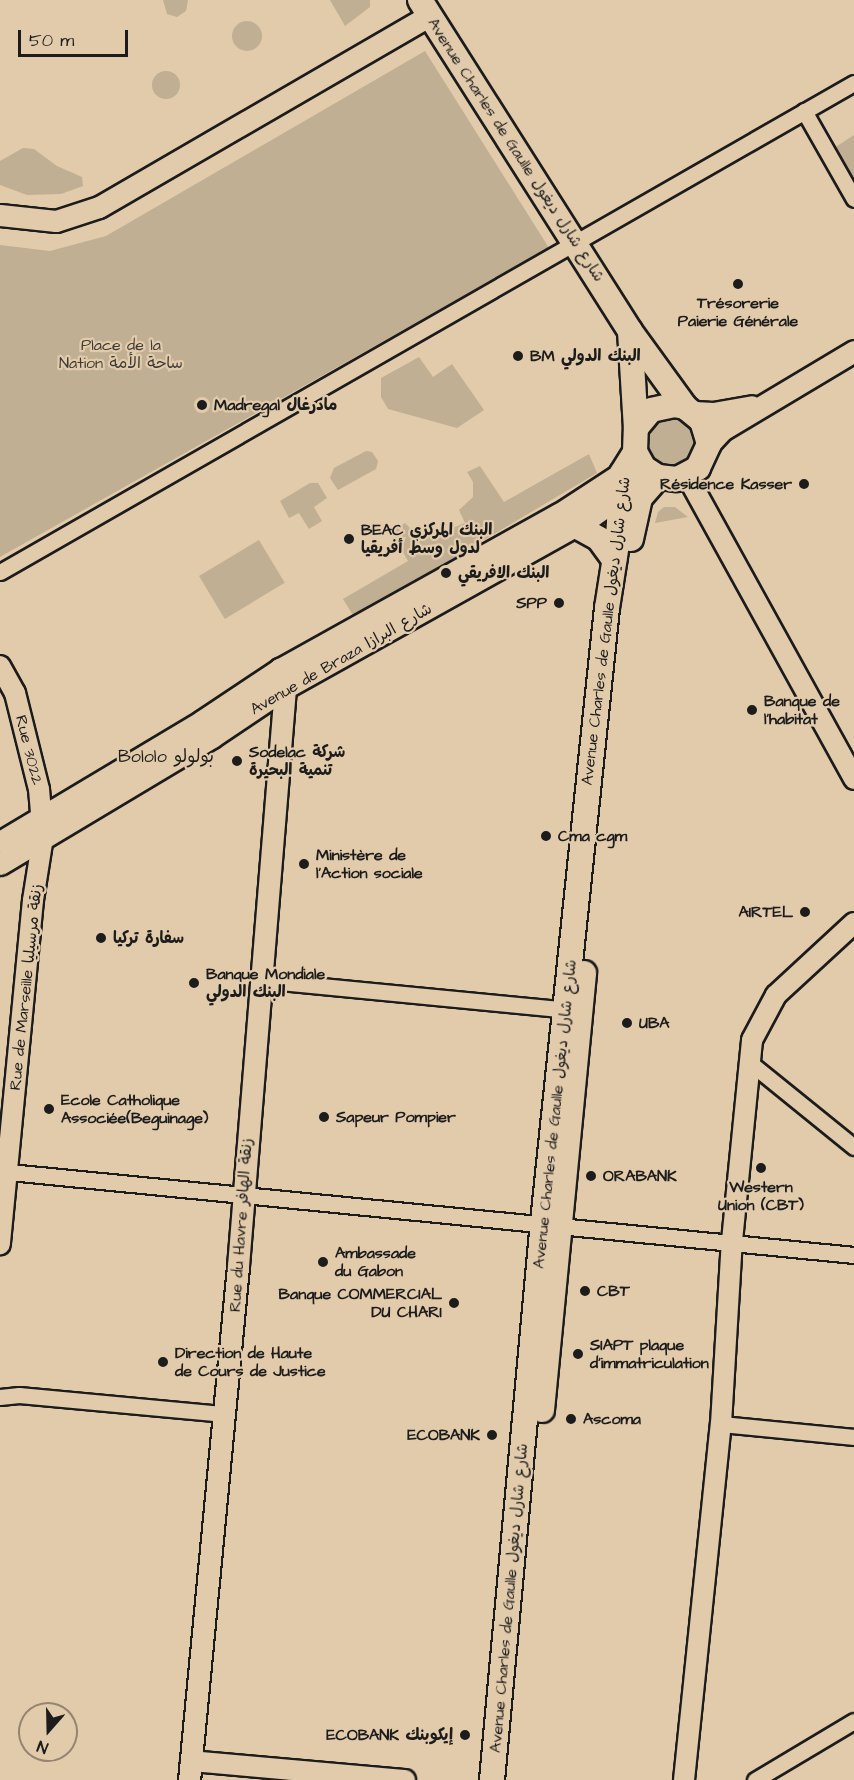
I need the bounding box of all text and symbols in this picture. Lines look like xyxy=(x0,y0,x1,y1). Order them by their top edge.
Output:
street label: Avenue Charles de Gaulle شارع شارل ديغول xyxy=(423,14,609,286)
scale bar xyxy=(21,18,130,56)
text: 50 m xyxy=(29,28,74,53)
marker: Trésorerie Paierie Générale xyxy=(731,277,745,291)
place label: Trésorerie Paierie Générale xyxy=(678,293,798,331)
park label: Place de la Nation ساحة الأمة xyxy=(59,335,183,373)
place label: BM البنك الدولي xyxy=(530,346,641,366)
marker: BM البنك الدولي xyxy=(511,349,525,363)
place label: Madregal مادرغال xyxy=(214,395,337,415)
marker: Madregal مادرغال xyxy=(195,398,209,412)
place label: Résidence Kasser xyxy=(660,474,792,494)
street label: Avenue Charles de Gaulle شارع شارل ديغول xyxy=(578,476,634,786)
marker: Résidence Kasser xyxy=(797,477,811,491)
place label: BEAC البنك المركزي لدول وسط أفريقيا xyxy=(361,520,492,558)
marker: BEAC البنك المركزي لدول وسط أفريقيا xyxy=(342,532,356,546)
place label: البنك الافريقي xyxy=(458,563,549,583)
marker: البنك الافريقي xyxy=(439,566,453,580)
place label: SPP xyxy=(516,593,547,613)
marker: SPP xyxy=(552,596,566,610)
street label: Avenue de Braza شارع البرازا xyxy=(247,599,435,719)
place label: Banque de l'habitat xyxy=(764,691,840,729)
marker: Banque de l'habitat xyxy=(745,703,759,717)
street label: Rue 3022 xyxy=(11,713,47,787)
place label: Sodelac شركة تنمية البحيرة xyxy=(249,742,345,780)
district label: Bololo بولولو xyxy=(118,746,214,768)
marker: Sodelac شركة تنمية البحيرة xyxy=(230,754,244,768)
place label: Cma cgm xyxy=(558,826,627,846)
marker: Cma cgm xyxy=(539,829,553,843)
place label: Ministère de l'Action sociale xyxy=(316,845,423,883)
marker: Ministère de l'Action sociale xyxy=(297,857,311,871)
street label: Rue de Marseille زنقة مرسيليا xyxy=(6,883,46,1091)
place label: AIRTEL xyxy=(738,902,793,922)
marker: AIRTEL xyxy=(798,905,812,919)
place label: سفارة تركيا xyxy=(113,928,184,948)
marker: سفارة تركيا xyxy=(94,931,108,945)
street label: Avenue Charles de Gaulle شارع شارل ديغول xyxy=(529,958,581,1270)
place label: Banque Mondiale البنك الدولي xyxy=(206,964,325,1002)
marker: Banque Mondiale البنك الدولي xyxy=(187,976,201,990)
place label: UBA xyxy=(639,1013,670,1033)
marker: UBA xyxy=(620,1016,634,1030)
place label: Ecole Catholique Associée(Beguinage) xyxy=(61,1090,208,1128)
marker: Ecole Catholique Associée(Beguinage) xyxy=(42,1102,56,1116)
place label: Sapeur Pompier xyxy=(336,1107,456,1127)
marker: Sapeur Pompier xyxy=(317,1110,331,1124)
street label: Rue du Havre زنقة الهافر xyxy=(225,1137,257,1313)
marker: Western Union (CBT) xyxy=(754,1161,768,1175)
place label: ORABANK xyxy=(603,1166,677,1186)
marker: ORABANK xyxy=(584,1169,598,1183)
place label: Western Union (CBT) xyxy=(718,1177,804,1215)
place label: Ambassade du Gabon xyxy=(335,1243,416,1281)
marker: Ambassade du Gabon xyxy=(316,1255,330,1269)
place label: CBT xyxy=(597,1281,630,1301)
place label: Banque COMMERCIAL DU CHARI xyxy=(279,1284,442,1322)
marker: CBT xyxy=(578,1284,592,1298)
marker: Banque COMMERCIAL DU CHARI xyxy=(447,1296,461,1310)
place label: SIAPT plaque d'immatriculation xyxy=(590,1335,709,1373)
place label: Direction de Haute de Cours de Justice xyxy=(175,1343,326,1381)
marker: SIAPT plaque d'immatriculation xyxy=(571,1347,585,1361)
marker: Direction de Haute de Cours de Justice xyxy=(156,1355,170,1369)
place label: Ascoma xyxy=(583,1409,641,1429)
marker: Ascoma xyxy=(564,1412,578,1426)
place label: ECOBANK xyxy=(407,1425,480,1445)
marker: ECOBANK xyxy=(485,1428,499,1442)
street label: Avenue Charles de Gaulle شارع شارل ديغول xyxy=(486,1442,532,1754)
north arrow xyxy=(18,1702,78,1762)
place label: ECOBANK إيكوبنك xyxy=(326,1725,453,1745)
marker: ECOBANK إيكوبنك xyxy=(458,1728,472,1742)
text: N xyxy=(34,1735,51,1759)

